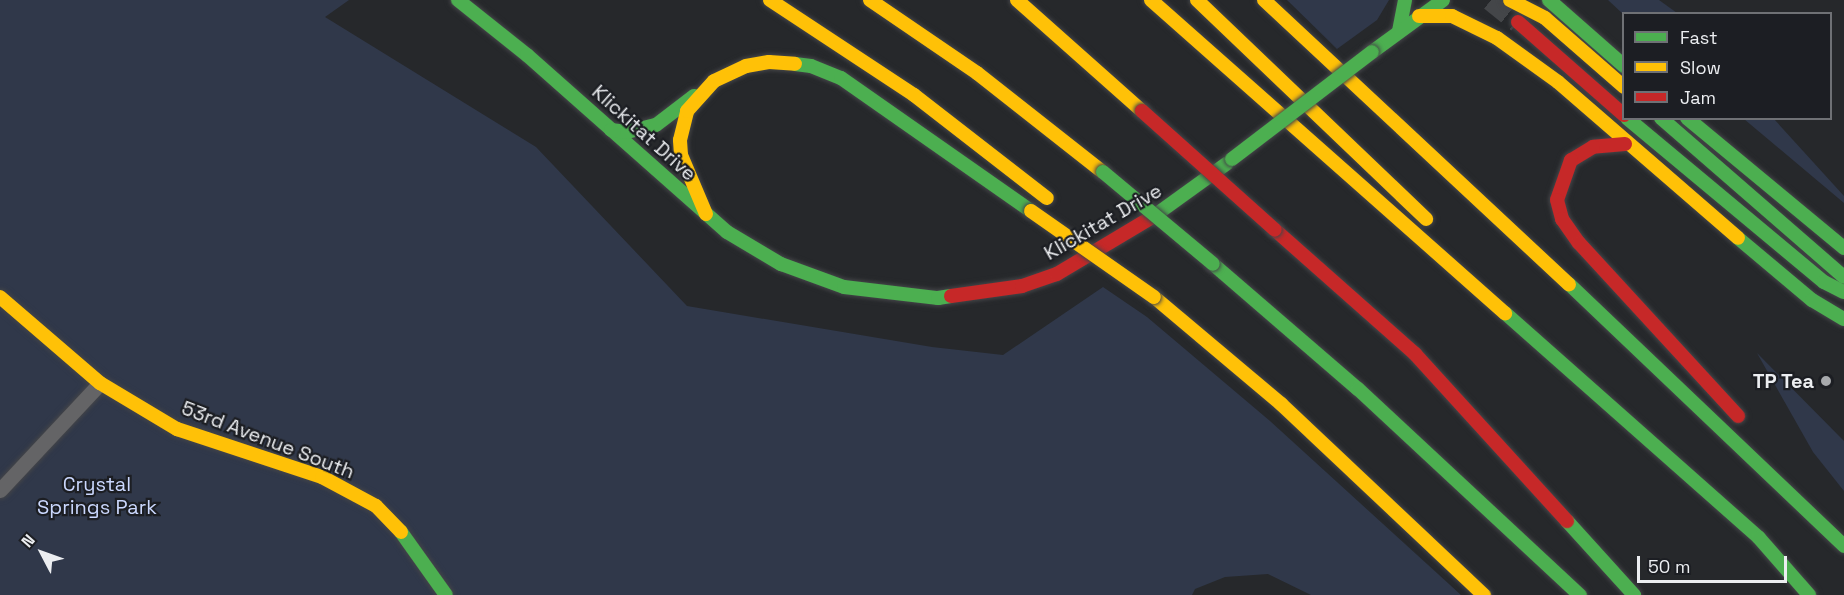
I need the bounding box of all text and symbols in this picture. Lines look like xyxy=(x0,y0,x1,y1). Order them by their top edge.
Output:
legend xyxy=(1622,12,1832,120)
text: Fast xyxy=(1680,26,1717,49)
text: Slow xyxy=(1680,56,1721,79)
street label: Klickitat Drive xyxy=(587,80,701,186)
text: Jam xyxy=(1680,86,1716,109)
street label: Klickitat Drive xyxy=(1040,179,1166,265)
place label: TP Tea xyxy=(1752,369,1814,393)
marker: TP Tea xyxy=(1819,374,1833,388)
street label: 53rd Avenue South xyxy=(178,396,358,484)
park label: Crystal Springs Park xyxy=(37,473,157,520)
north arrow xyxy=(12,523,72,583)
text: N xyxy=(17,530,39,552)
scale bar xyxy=(1640,544,1790,582)
text: 50 m xyxy=(1648,555,1690,578)

